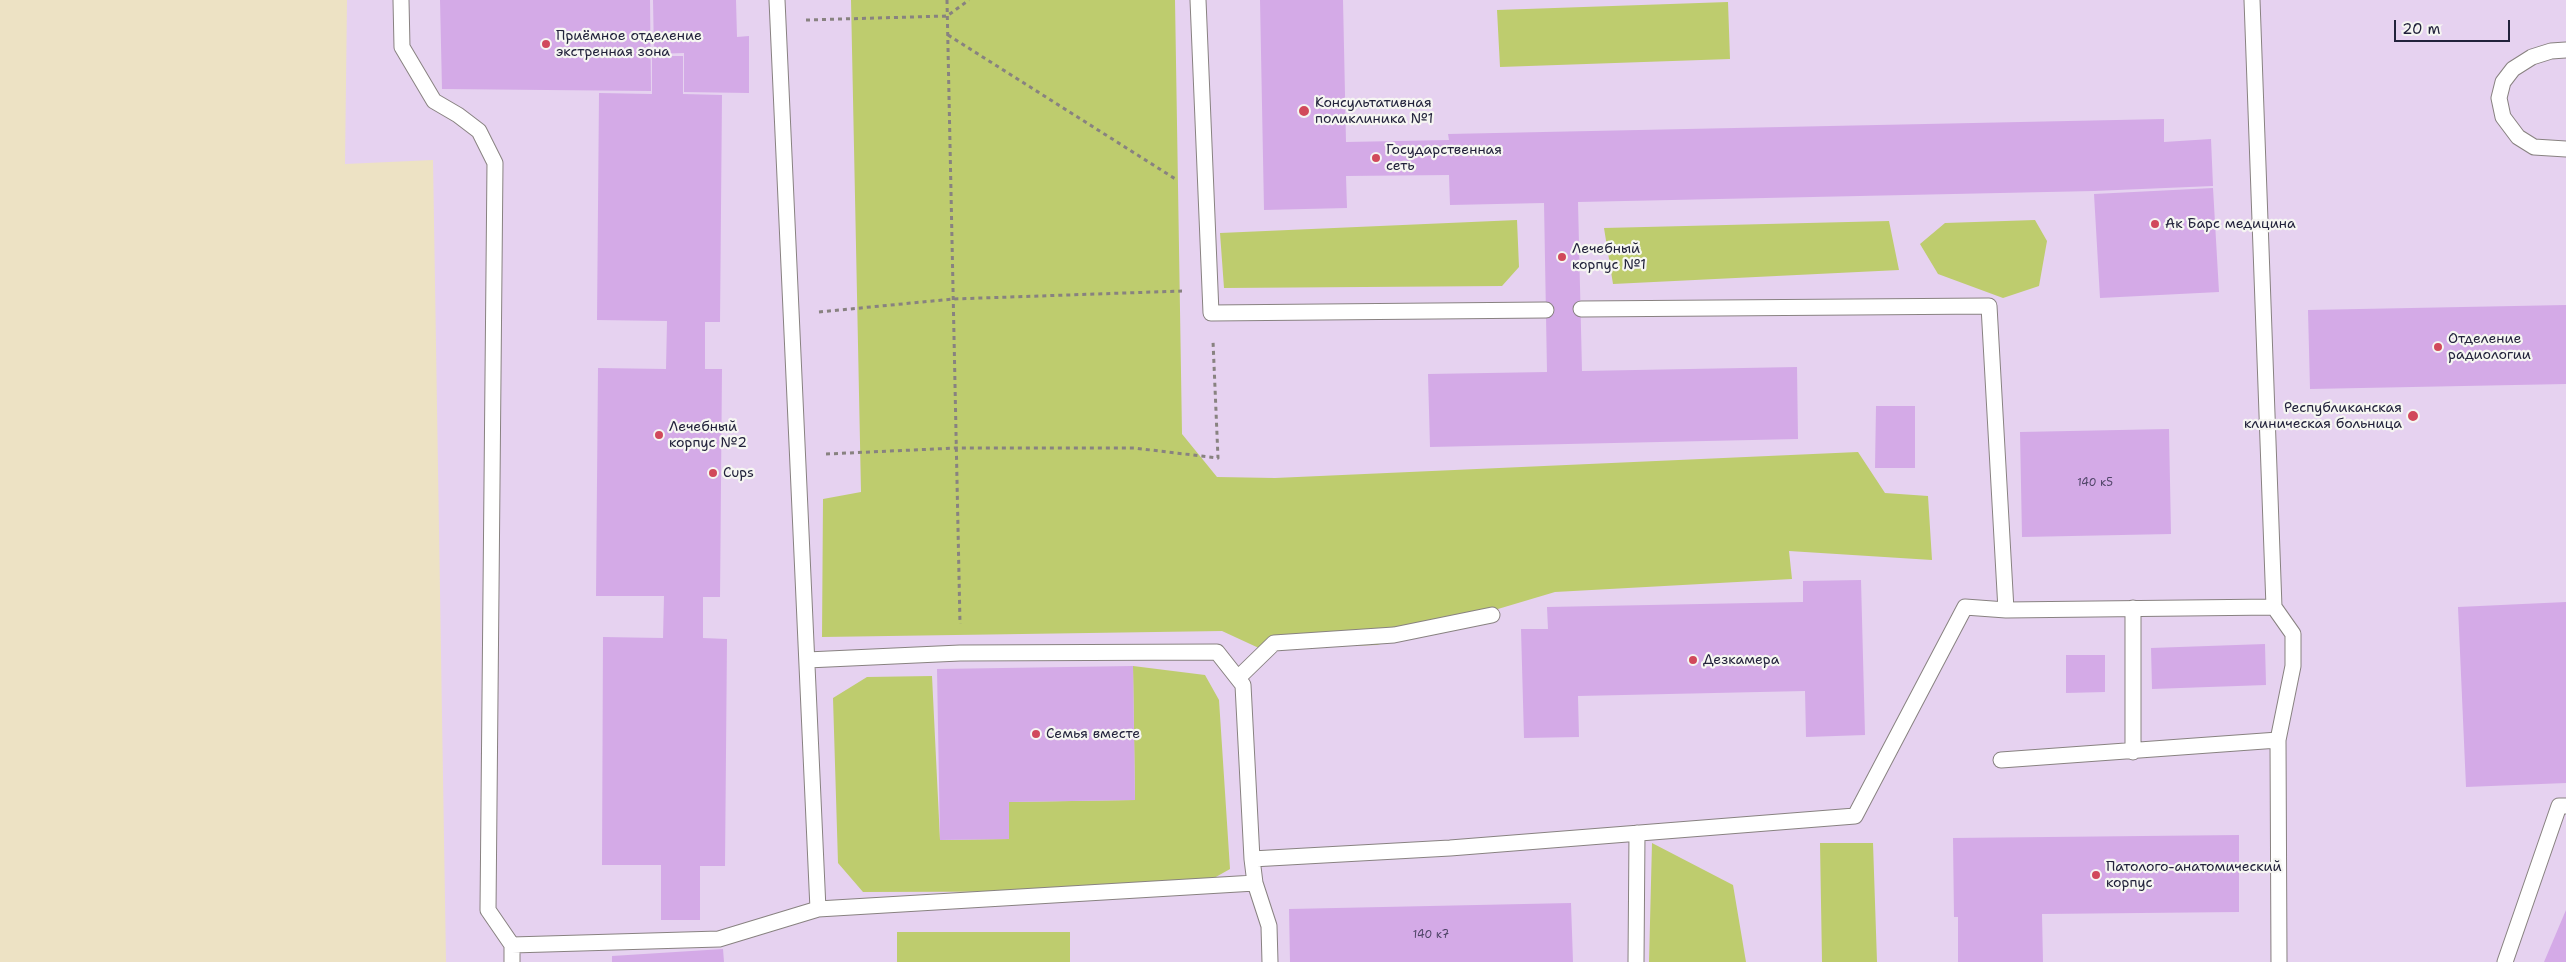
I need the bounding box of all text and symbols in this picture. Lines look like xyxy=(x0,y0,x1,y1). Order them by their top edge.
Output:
scale bar xyxy=(2396,10,2512,42)
text: 20 m xyxy=(2402,19,2441,39)
place label: Приёмное отделение экстренная зона xyxy=(556,28,702,60)
marker: Приёмное отделение экстренная зона xyxy=(540,38,552,50)
place label: Консультативная поликлиника №1 xyxy=(1315,95,1433,128)
marker: Консультативная поликлиника №1 xyxy=(1297,104,1311,118)
place label: Государственная сеть xyxy=(1386,142,1502,174)
marker: Государственная сеть xyxy=(1370,152,1382,164)
place label: Ак Барс медицина xyxy=(2165,216,2296,232)
marker: Ак Барс медицина xyxy=(2149,218,2161,230)
place label: Лечебный корпус №1 xyxy=(1572,241,1646,274)
marker: Лечебный корпус №1 xyxy=(1556,251,1568,263)
place label: Отделение радиологии xyxy=(2448,331,2531,364)
marker: Отделение радиологии xyxy=(2432,341,2444,353)
place label: Республиканская клиническая больница xyxy=(2244,400,2402,432)
marker: Республиканская клиническая больница xyxy=(2406,409,2420,423)
place label: Лечебный корпус №2 xyxy=(669,419,747,452)
marker: Лечебный корпус №2 xyxy=(653,429,665,441)
place label: Cups xyxy=(723,465,754,481)
marker: Cups xyxy=(707,467,719,479)
house number: 140 к5 xyxy=(2077,476,2113,490)
place label: Дезкамера xyxy=(1703,652,1779,668)
marker: Дезкамера xyxy=(1687,654,1699,666)
place label: Семья вместе xyxy=(1046,726,1140,742)
marker: Семья вместе xyxy=(1030,728,1042,740)
place label: Патолого-анатомический корпус xyxy=(2106,859,2282,892)
marker: Патолого-анатомический корпус xyxy=(2090,869,2102,881)
house number: 140 к7 xyxy=(1413,928,1449,942)

